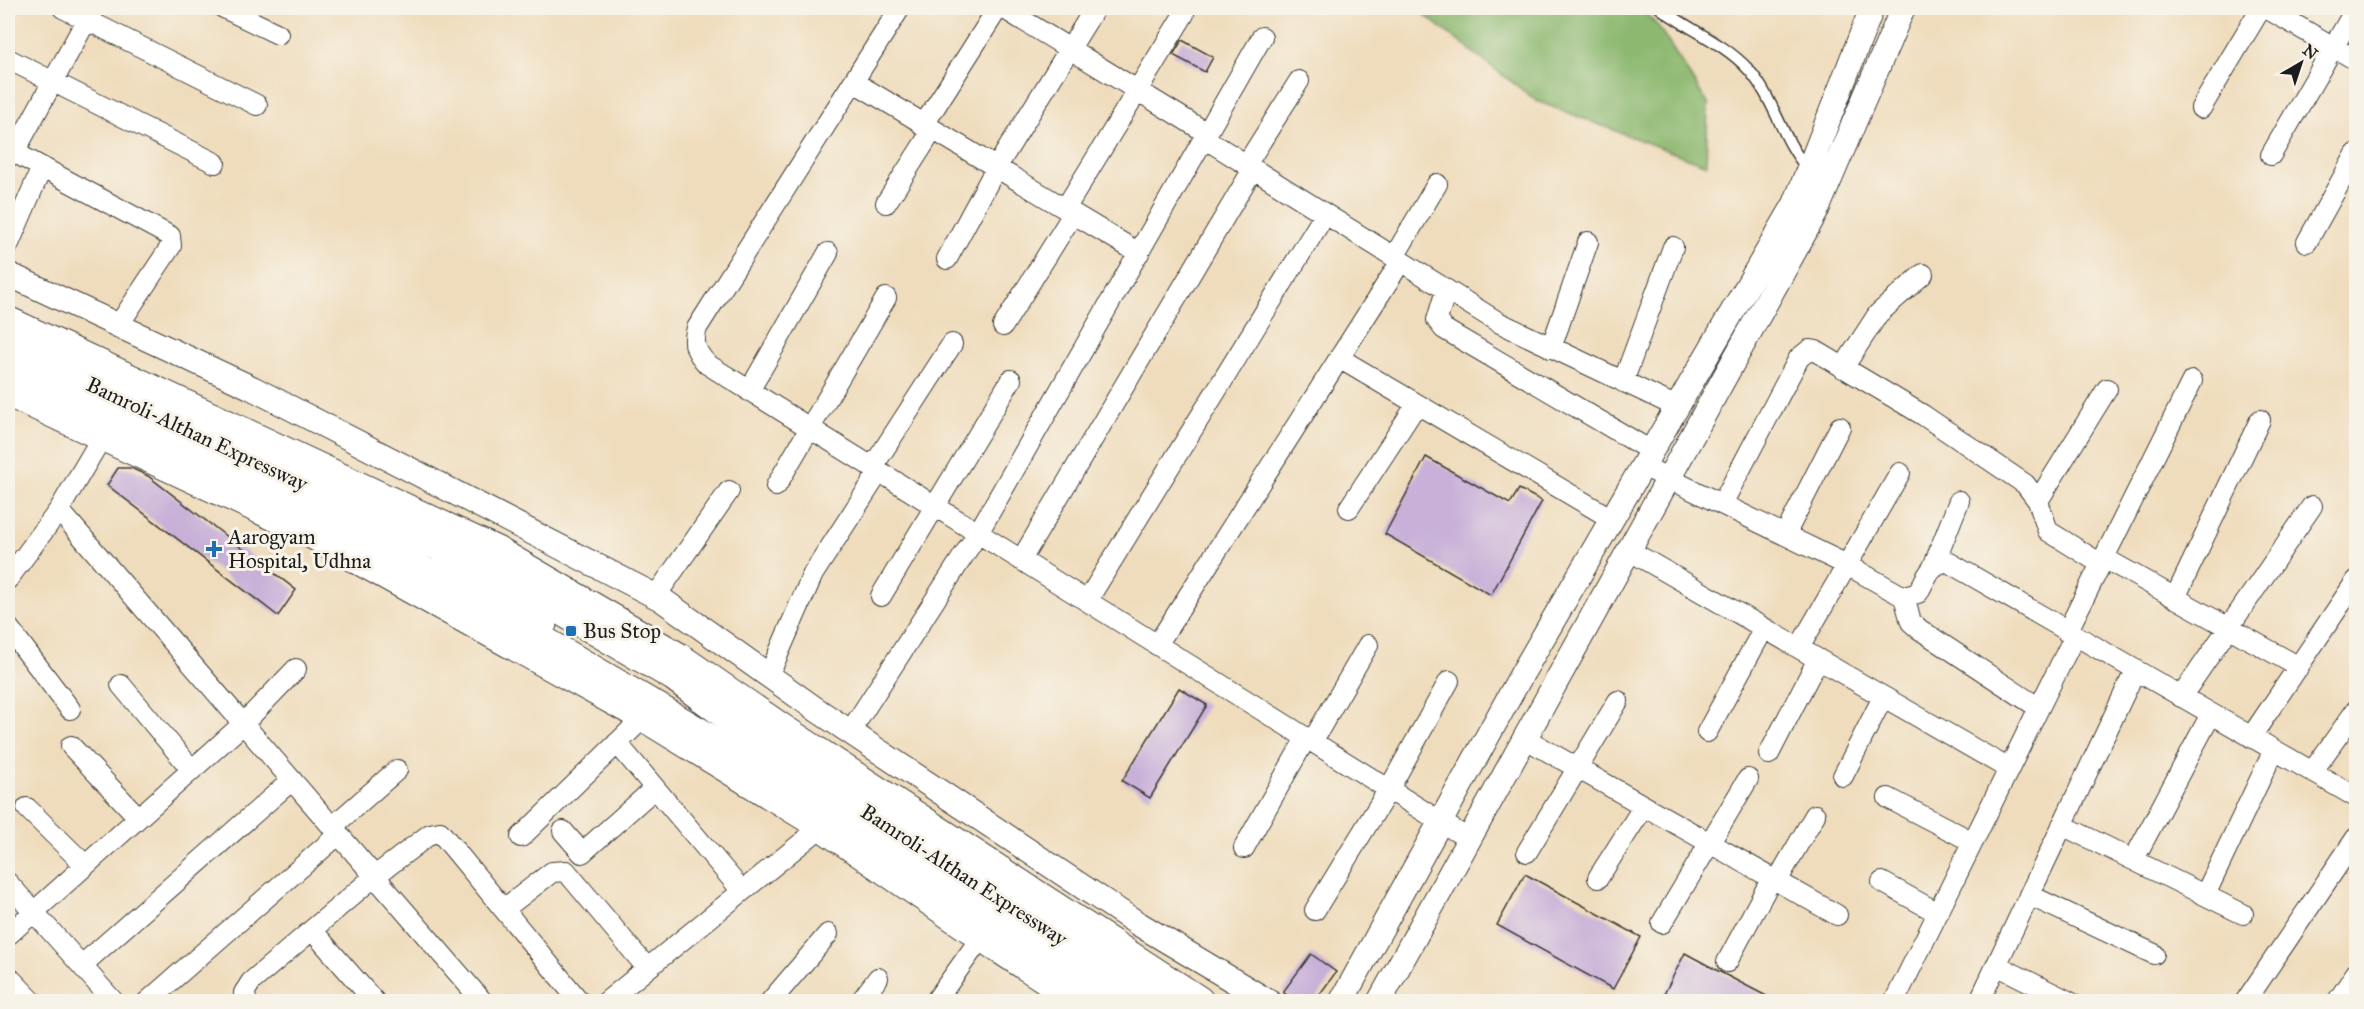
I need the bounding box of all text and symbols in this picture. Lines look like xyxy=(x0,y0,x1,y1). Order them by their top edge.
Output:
north arrow xyxy=(2271,33,2331,93)
text: N xyxy=(2299,40,2322,64)
street label: Bamroli-Althan Expressway xyxy=(82,371,313,497)
place label: Aarogyam Hospital, Udhna xyxy=(227,524,371,574)
marker: Aarogyam Hospital, Udhna xyxy=(205,540,223,558)
place label: Bus Stop xyxy=(583,618,661,644)
marker: Bus Stop xyxy=(564,624,578,638)
street label: Bamroli-Althan Expressway xyxy=(856,798,1073,952)

